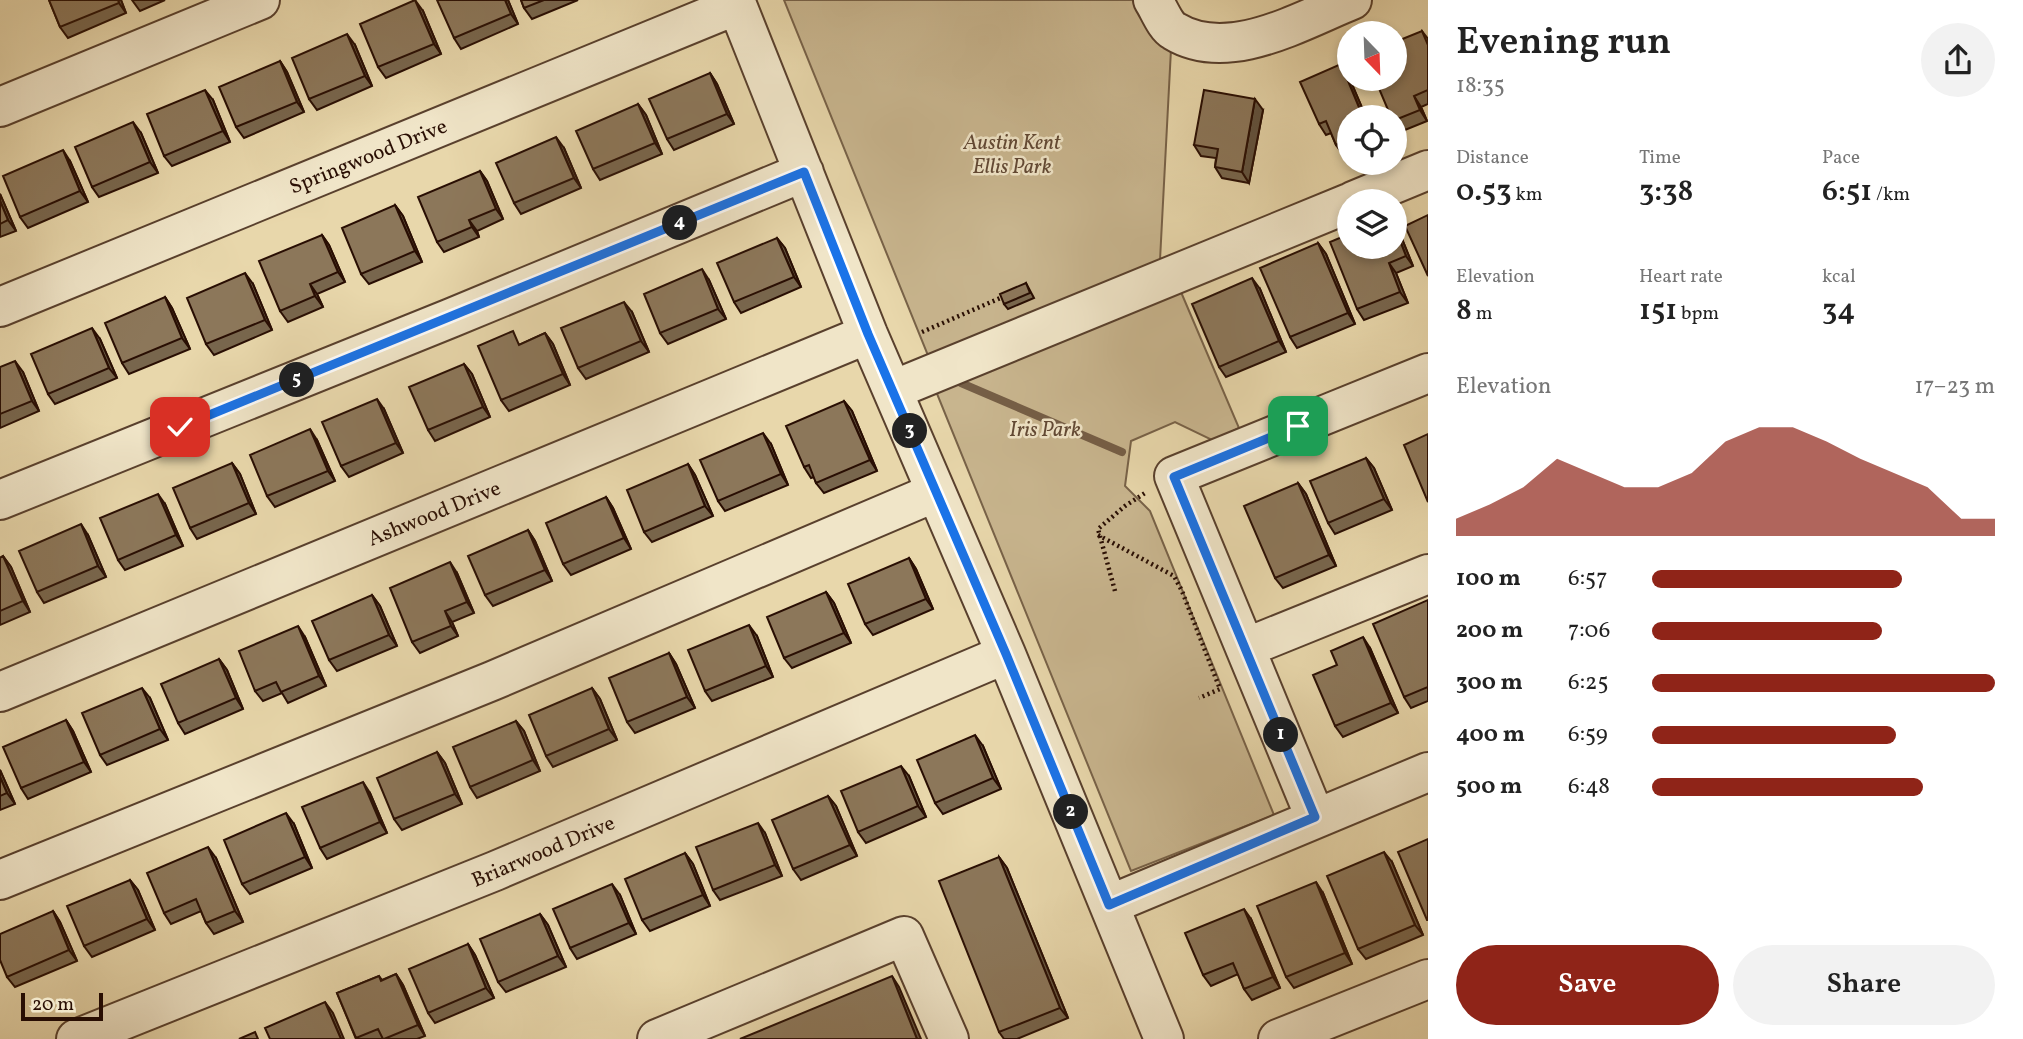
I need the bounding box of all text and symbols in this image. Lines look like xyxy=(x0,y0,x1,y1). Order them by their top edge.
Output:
text: Evening run xyxy=(1456,17,1671,70)
north arrow xyxy=(1337,21,1407,91)
map controls xyxy=(1337,21,1407,259)
button: share xyxy=(1921,23,1995,97)
text: 18:35 xyxy=(1456,70,1505,102)
button: locate xyxy=(1337,105,1407,175)
street label: Springwood Drive xyxy=(285,113,452,202)
park label: Austin Kent Ellis Park xyxy=(962,129,1062,182)
text: Distance xyxy=(1456,145,1529,171)
text: Time xyxy=(1639,145,1681,171)
text: Pace xyxy=(1822,145,1860,171)
text: 0.53 xyxy=(1456,171,1512,213)
text: 3:38 xyxy=(1639,171,1694,213)
text: 6:51 xyxy=(1822,171,1872,213)
text: km xyxy=(1512,182,1543,208)
text: /km xyxy=(1872,182,1910,208)
button: layers xyxy=(1337,189,1407,259)
pin: 4 xyxy=(662,206,698,241)
text: 4 xyxy=(674,209,685,235)
text: Elevation xyxy=(1456,264,1535,290)
text: Heart rate xyxy=(1639,264,1723,290)
text: kcal xyxy=(1822,264,1856,290)
text: 8 xyxy=(1456,290,1472,332)
text: 151 xyxy=(1639,290,1677,332)
text: 34 xyxy=(1822,290,1855,332)
text: m xyxy=(1472,301,1493,327)
text: bpm xyxy=(1677,301,1719,327)
pin: 5 xyxy=(280,362,314,398)
text: 5 xyxy=(292,366,301,392)
text: Elevation xyxy=(1456,371,1552,403)
text: 17–23 m xyxy=(1914,371,1995,403)
pin xyxy=(1268,396,1328,456)
pin xyxy=(150,397,210,457)
icon: arrive xyxy=(1279,407,1317,445)
icon: check xyxy=(161,408,199,446)
pin: 3 xyxy=(892,414,928,448)
park label: Iris Park xyxy=(1009,416,1081,445)
text: 3 xyxy=(905,417,914,443)
street label: Ashwood Drive xyxy=(364,474,505,554)
text: 100 m xyxy=(1456,563,1521,595)
text: 6:57 xyxy=(1568,563,1607,595)
text: 200 m xyxy=(1456,615,1523,647)
text: 7:06 xyxy=(1568,615,1610,647)
text: 300 m xyxy=(1456,667,1523,699)
text: 6:25 xyxy=(1568,667,1608,699)
pin: 1 xyxy=(1264,718,1298,752)
text: 400 m xyxy=(1456,719,1525,751)
text: 6:59 xyxy=(1568,719,1608,751)
text: 1 xyxy=(1277,721,1284,747)
text: 500 m xyxy=(1456,771,1522,803)
text: 6:48 xyxy=(1568,771,1610,803)
pin: 2 xyxy=(1054,794,1088,830)
text: 2 xyxy=(1066,798,1075,824)
street label: Briarwood Drive xyxy=(467,809,620,896)
button: Save xyxy=(1456,945,1719,1025)
button: Share xyxy=(1733,945,1995,1025)
scale bar xyxy=(21,990,103,1022)
text: 20 m xyxy=(32,992,74,1018)

